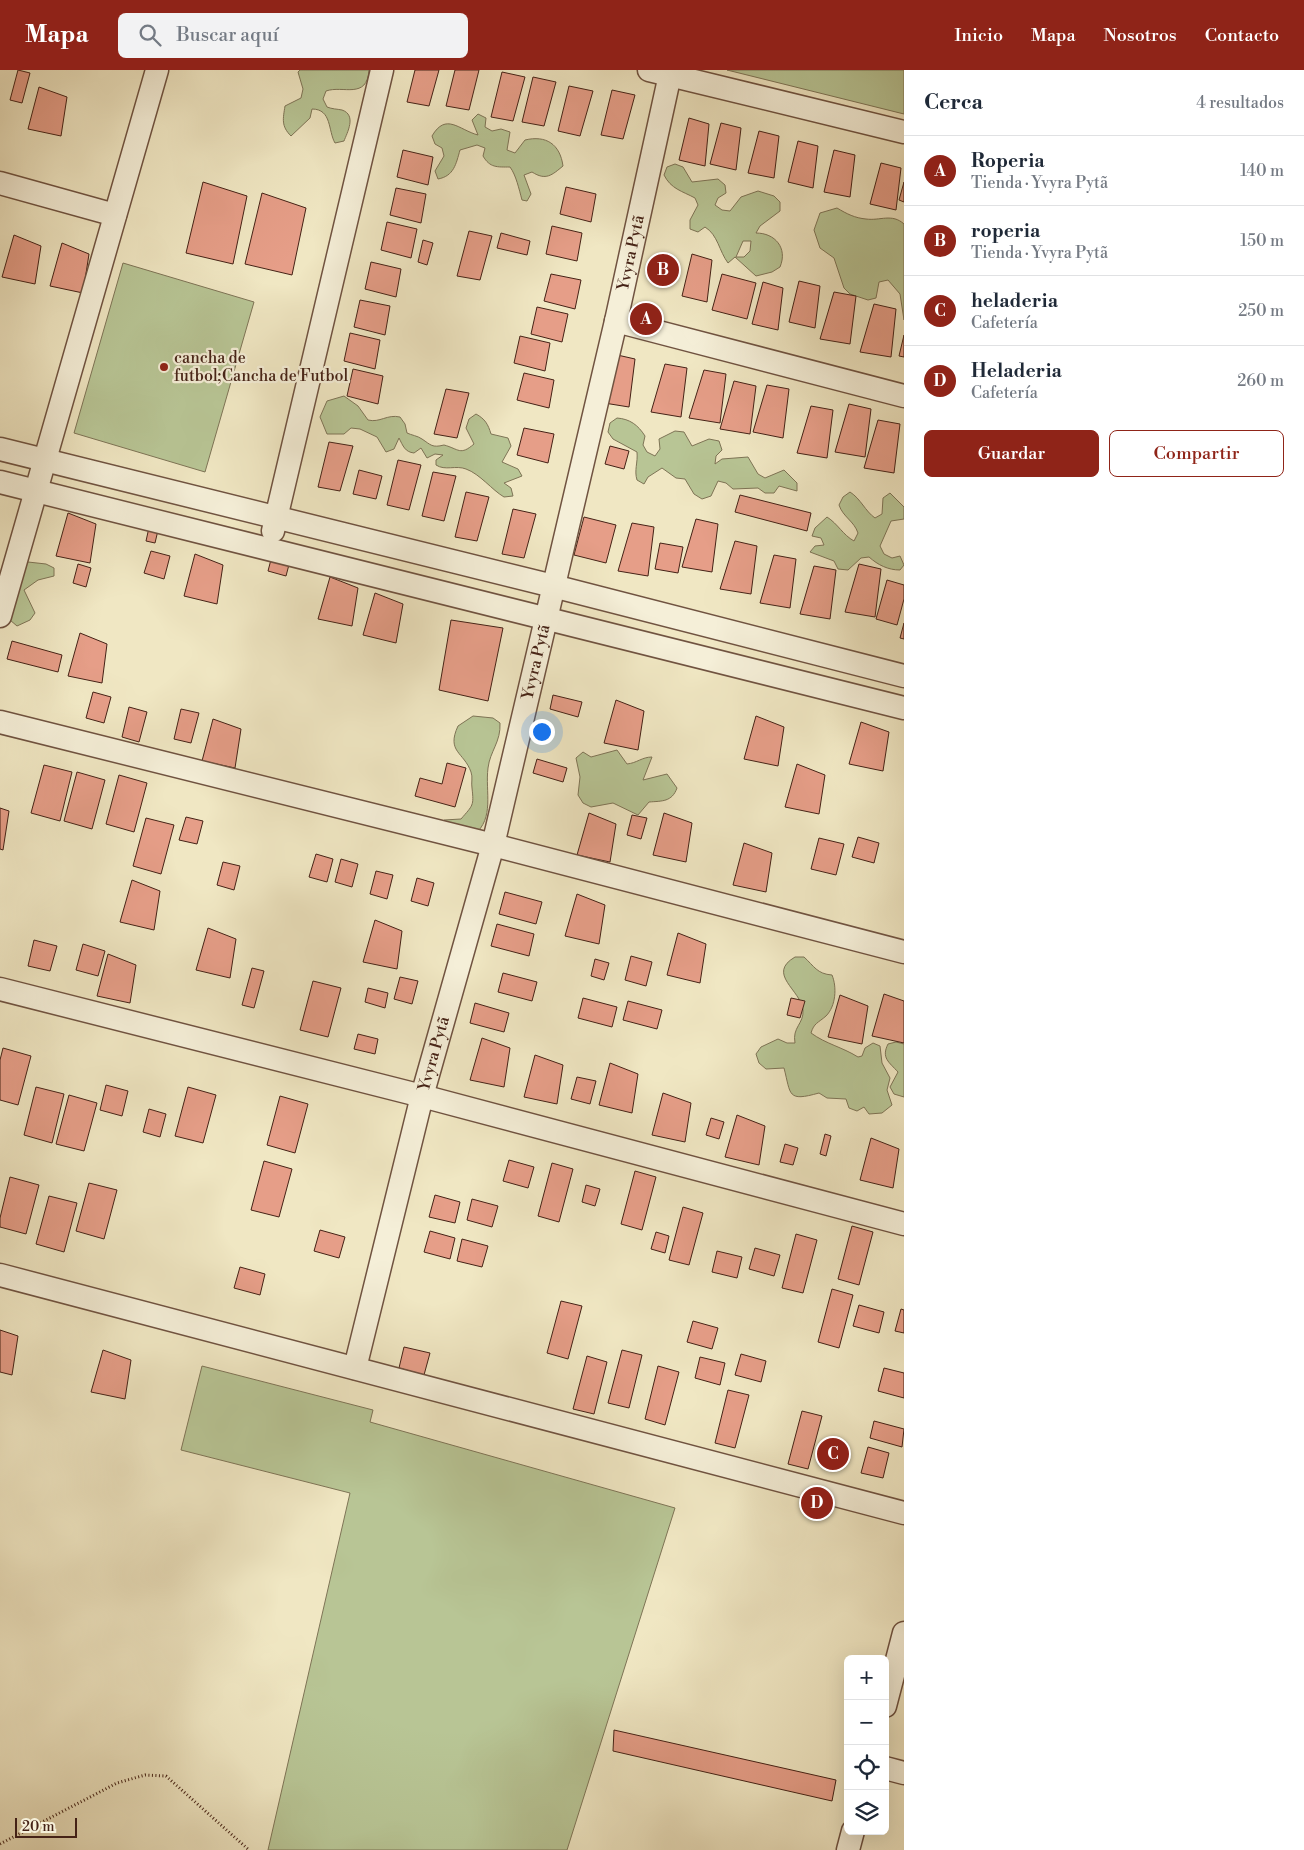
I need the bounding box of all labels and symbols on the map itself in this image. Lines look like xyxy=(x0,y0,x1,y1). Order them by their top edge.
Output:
street label: Yvyra Pytã xyxy=(613,212,649,293)
pin: B xyxy=(647,251,679,289)
pin: A xyxy=(630,300,662,338)
place label: cancha de futbol;Cancha de Futbol xyxy=(174,348,349,386)
marker: cancha de futbol;Cancha de Futbol xyxy=(158,361,170,373)
street label: Yvyra Pytã xyxy=(517,621,555,703)
your location xyxy=(529,719,555,745)
street label: Yvyra Pytã xyxy=(414,1013,454,1094)
pin: C xyxy=(817,1435,849,1473)
pin: D xyxy=(801,1484,833,1522)
scale bar xyxy=(15,1815,78,1838)

